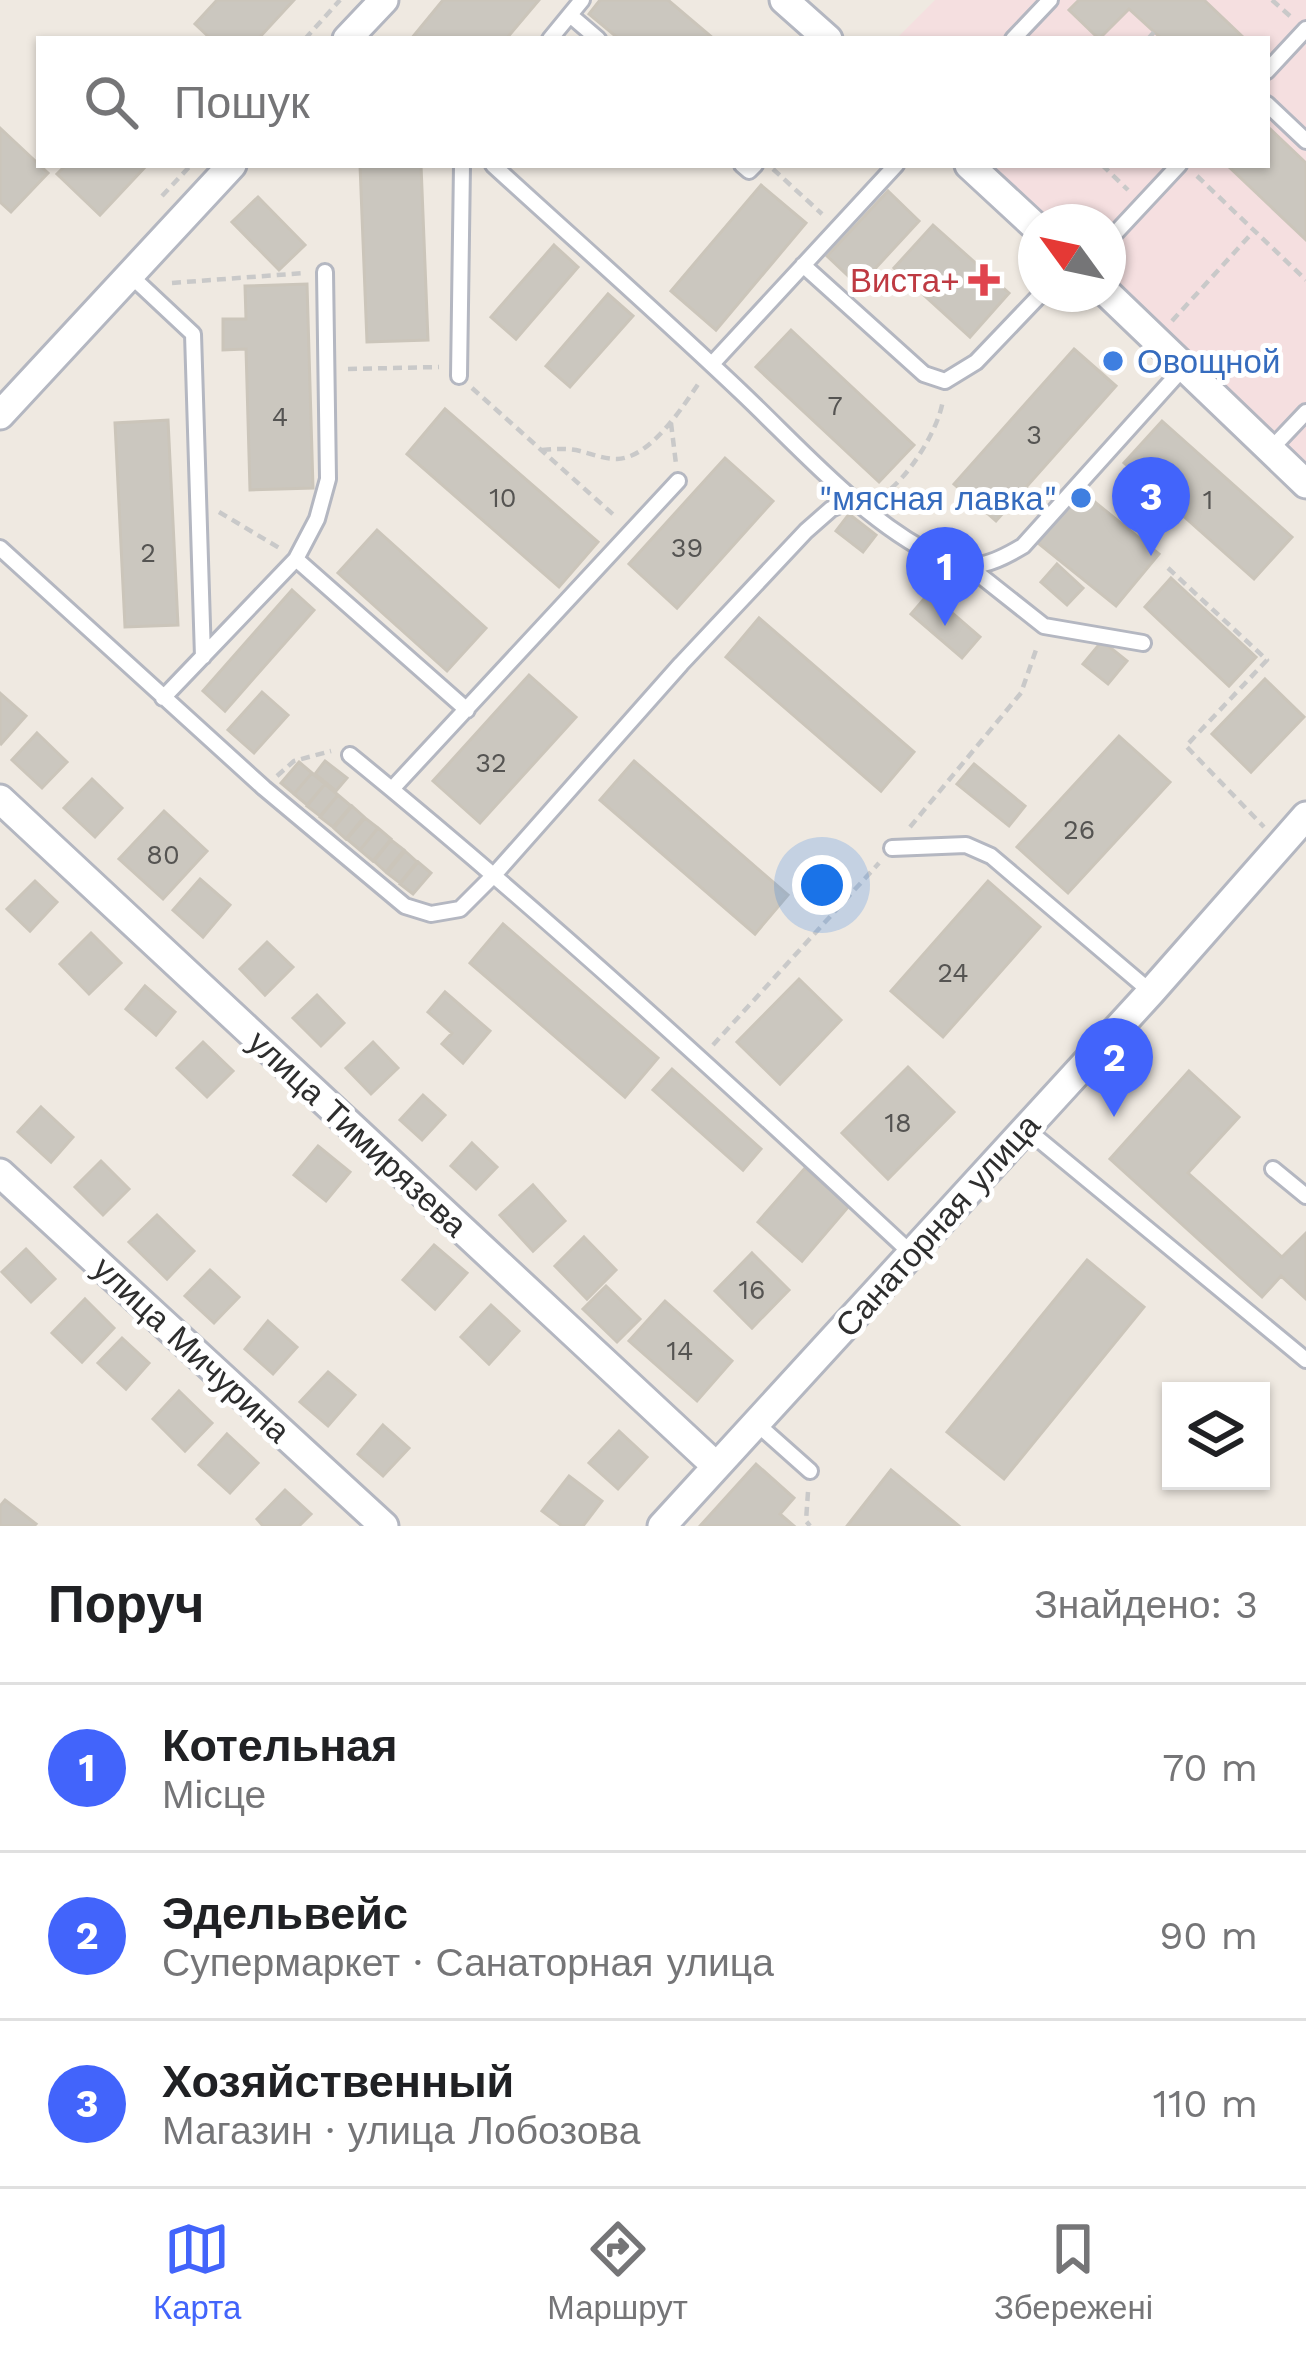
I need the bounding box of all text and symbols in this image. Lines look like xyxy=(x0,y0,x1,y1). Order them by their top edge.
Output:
search box xyxy=(36,36,1270,168)
icon: search xyxy=(78,69,144,135)
text: Пошук xyxy=(174,76,310,129)
north arrow xyxy=(1018,204,1126,312)
place label: Виста+ xyxy=(850,261,960,300)
marker: Виста+ xyxy=(971,267,997,293)
place label: Овощной xyxy=(1137,342,1280,381)
marker: Овощной xyxy=(1100,348,1126,374)
house number: 7 xyxy=(827,390,843,422)
house number: 4 xyxy=(272,401,288,433)
house number: 3 xyxy=(1026,419,1042,451)
pin: 3 xyxy=(1112,457,1190,556)
place label: "мясная лавка" xyxy=(819,479,1057,518)
house number: 10 xyxy=(489,482,517,514)
house number: 1 xyxy=(1203,484,1213,516)
marker: "мясная лавка" xyxy=(1068,485,1094,511)
pin: 1 xyxy=(906,527,984,626)
house number: 39 xyxy=(671,532,703,564)
house number: 2 xyxy=(140,537,156,569)
house number: 32 xyxy=(475,747,507,779)
house number: 26 xyxy=(1063,814,1095,846)
house number: 80 xyxy=(146,839,180,871)
your location xyxy=(792,855,852,915)
house number: 24 xyxy=(937,957,969,989)
pin: 2 xyxy=(1075,1018,1153,1117)
street label: улица Тимирязева xyxy=(240,1022,476,1245)
street label: Санаторная улица xyxy=(827,1105,1048,1345)
house number: 18 xyxy=(884,1107,912,1139)
street label: улица Мичурина xyxy=(85,1248,299,1451)
house number: 16 xyxy=(739,1274,765,1306)
house number: 14 xyxy=(666,1335,694,1367)
map controls xyxy=(1162,1382,1270,1490)
button: layers xyxy=(1162,1382,1270,1490)
text: Поруч xyxy=(48,1575,204,1634)
text: Знайдено: 3 xyxy=(1034,1582,1258,1627)
text: Котельная xyxy=(162,1719,398,1772)
text: 1 xyxy=(79,1745,95,1790)
text: 70 m xyxy=(1162,1745,1258,1790)
text: Місце xyxy=(162,1772,266,1817)
text: Эдельвейс xyxy=(162,1887,408,1940)
text: 2 xyxy=(75,1913,99,1958)
text: 90 m xyxy=(1159,1913,1258,1958)
text: Супермаркет · Санаторная улица xyxy=(162,1940,774,1985)
text: Хозяйственный xyxy=(162,2055,514,2108)
text: 3 xyxy=(75,2081,99,2126)
text: 110 m xyxy=(1153,2081,1258,2126)
text: Магазин · улица Лобозова xyxy=(162,2108,640,2153)
tab: Карта xyxy=(153,2216,241,2327)
tab: Маршрут xyxy=(547,2216,688,2327)
tab: Збережені xyxy=(994,2216,1153,2327)

